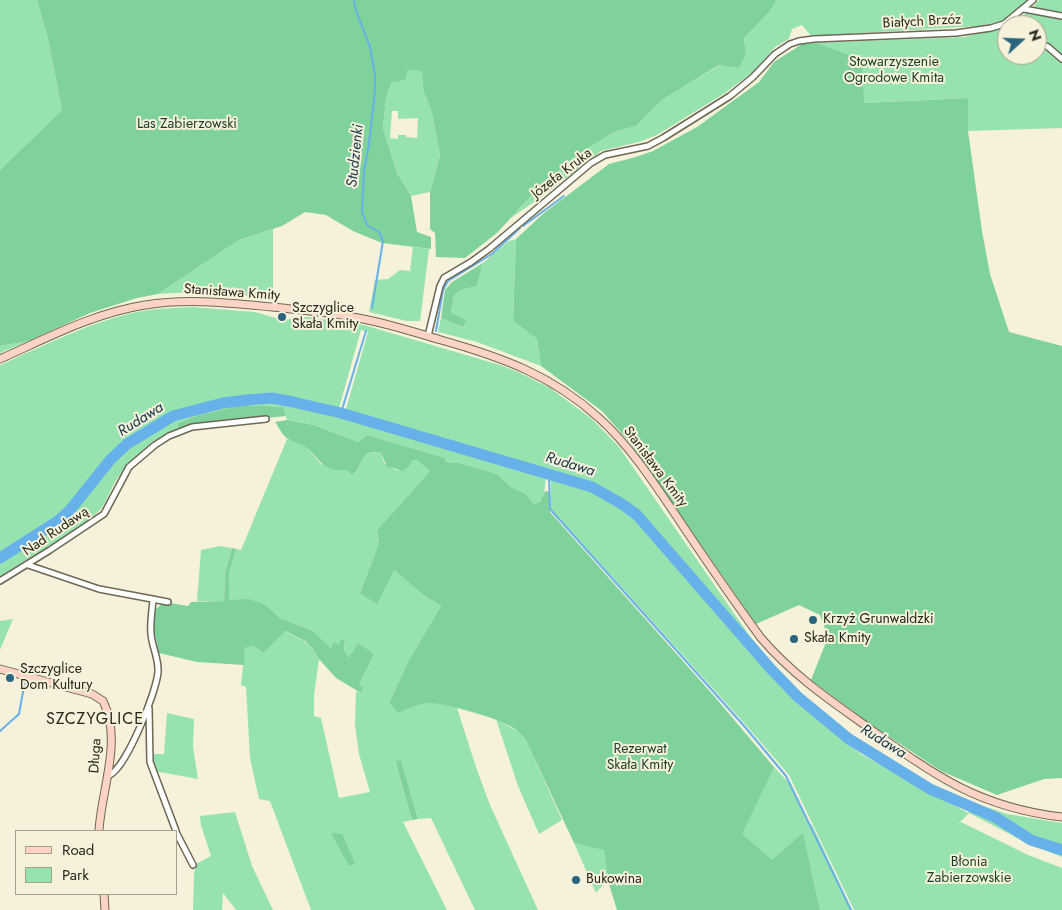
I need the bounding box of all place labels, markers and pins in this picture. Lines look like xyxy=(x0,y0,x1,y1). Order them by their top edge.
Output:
place label: Szczyglice Skała Kmity xyxy=(292,301,359,334)
marker: Szczyglice Skała Kmity xyxy=(276,311,288,323)
place label: Krzyż Grunwaldzki xyxy=(823,612,934,628)
marker: Krzyż Grunwaldzki xyxy=(807,614,819,626)
place label: Skała Kmity xyxy=(804,631,871,647)
marker: Skała Kmity xyxy=(788,633,800,645)
place label: Szczyglice Dom Kultury xyxy=(20,662,92,694)
marker: Szczyglice Dom Kultury xyxy=(4,672,16,684)
place label: Bukowina xyxy=(586,872,642,888)
marker: Bukowina xyxy=(570,874,582,886)

